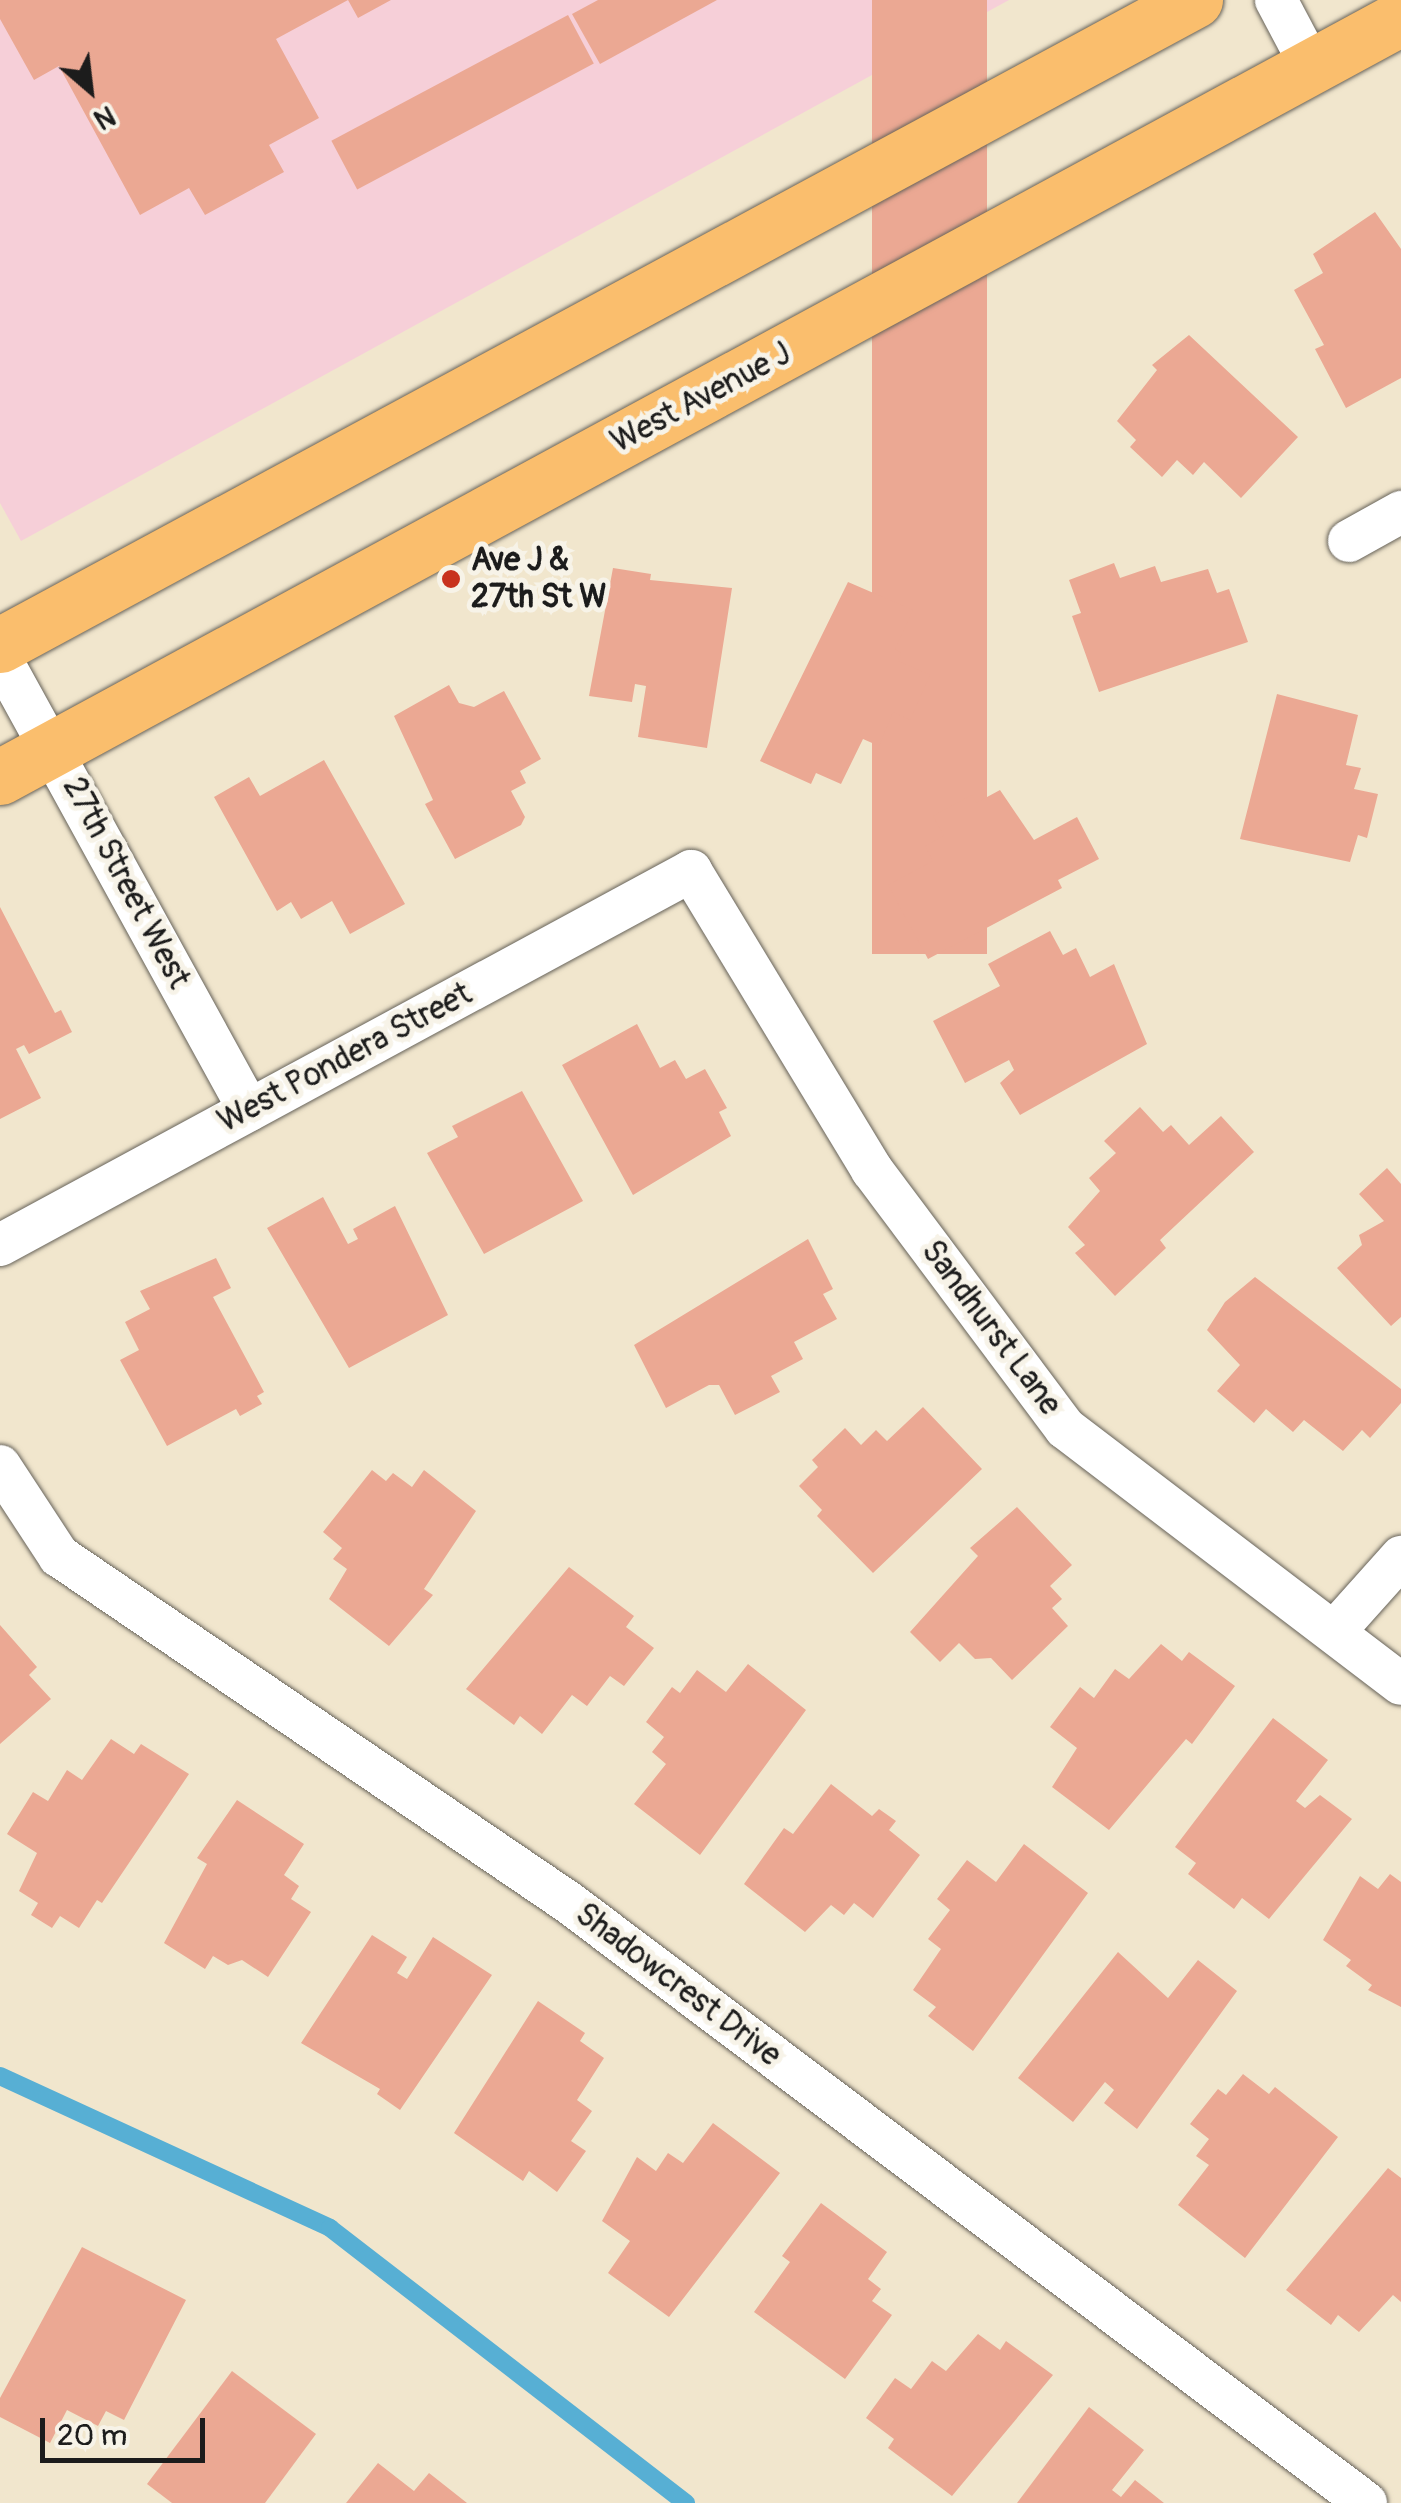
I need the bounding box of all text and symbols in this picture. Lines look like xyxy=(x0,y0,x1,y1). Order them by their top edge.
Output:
north arrow xyxy=(40,40,140,140)
text: N xyxy=(88,97,121,137)
street label: West Avenue J xyxy=(605,335,797,461)
place label: Ave J & 27th St W xyxy=(471,542,606,617)
marker: Ave J & 27th St W xyxy=(440,568,462,590)
street label: 27th Street West xyxy=(54,771,198,995)
street label: West Pondera Street xyxy=(212,975,478,1141)
street label: Sandhurst Lane xyxy=(913,1233,1069,1423)
street label: Shadowcrest Drive xyxy=(568,1895,788,2075)
scale bar xyxy=(45,2398,210,2460)
text: 20 m xyxy=(57,2417,127,2454)

